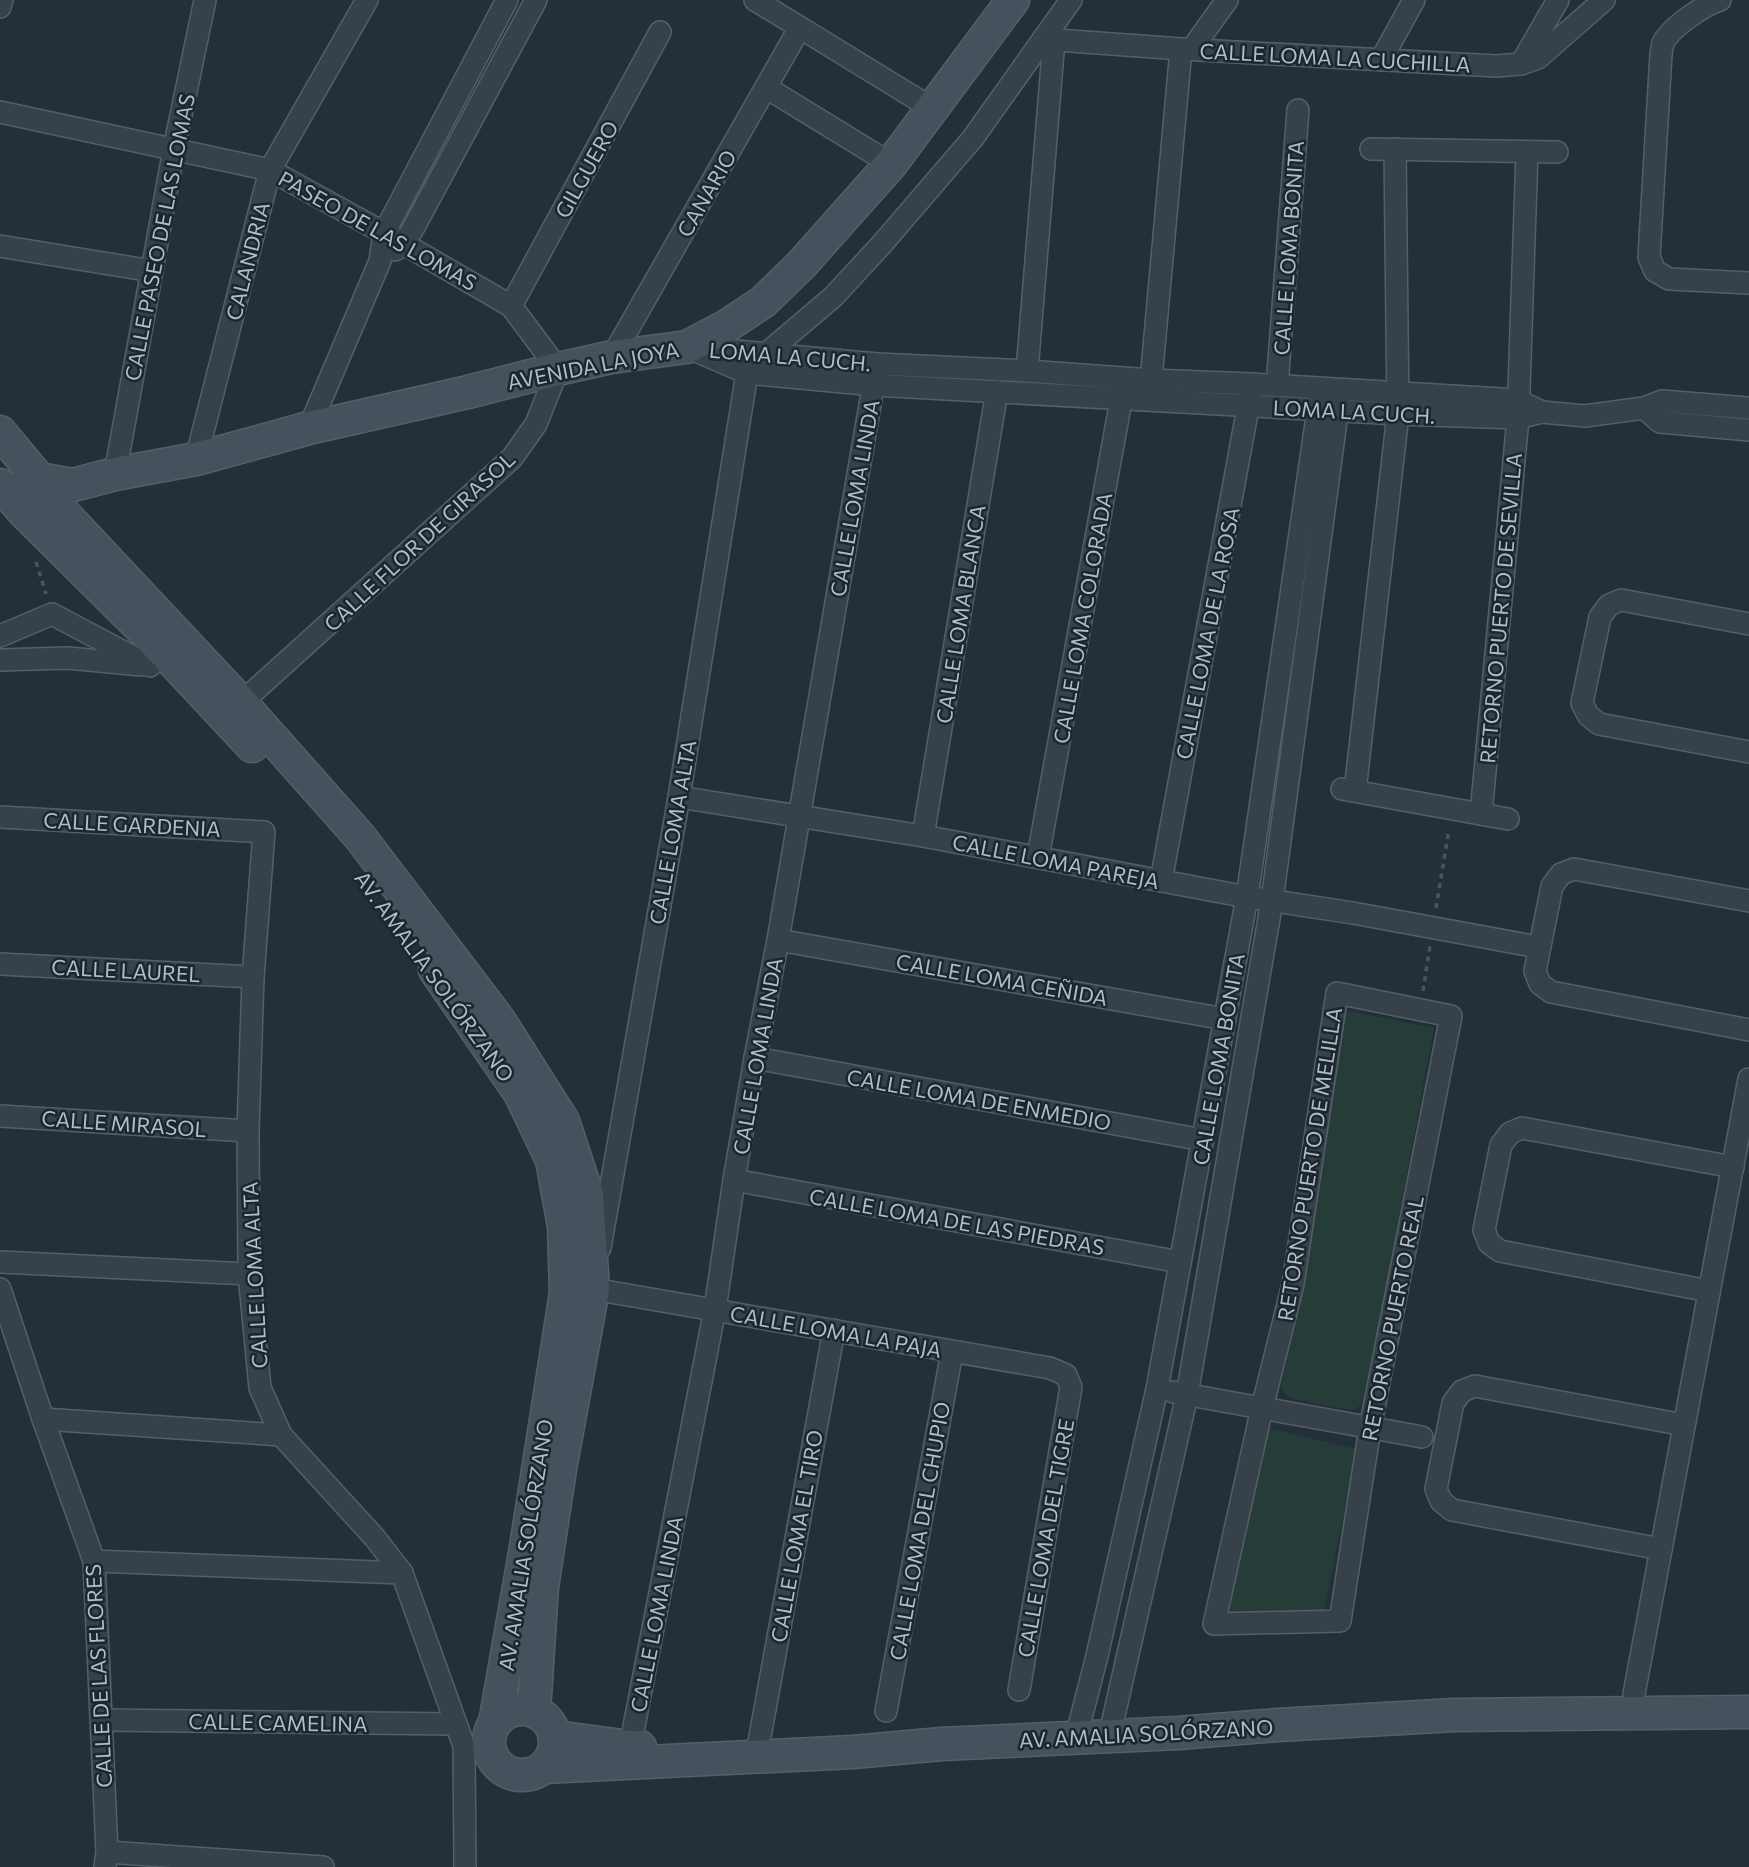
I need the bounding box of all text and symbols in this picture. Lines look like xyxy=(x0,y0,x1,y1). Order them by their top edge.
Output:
street label: CALLE LOMA LA CUCHILLA xyxy=(1199,37,1471,77)
street label: CALLE PASEO DE LAS LOMAS xyxy=(119,91,199,383)
street label: GILGUERO xyxy=(549,116,623,222)
street label: CALLE LOMA BONITA xyxy=(1268,140,1308,356)
street label: CANARIO xyxy=(671,145,741,241)
street label: PASEO DE LAS LOMAS xyxy=(275,165,481,295)
street label: CALANDRIA xyxy=(220,199,274,323)
street label: AVENIDA LA JOYA xyxy=(505,336,681,394)
street label: LOMA LA CUCH. xyxy=(708,336,872,376)
street label: LOMA LA CUCH. xyxy=(1272,394,1436,428)
street label: CALLE LOMA LINDA xyxy=(824,398,884,598)
street label: CALLE FLOR DE GIRASOL xyxy=(318,446,520,636)
street label: RETORNO PUERTO DE SEVILLA xyxy=(1474,452,1526,764)
street label: CALLE LOMA COLORADA xyxy=(1048,490,1116,746)
street label: CALLE LOMA BLANCA xyxy=(930,503,990,725)
street label: CALLE LOMA DE LA ROSA xyxy=(1170,505,1244,761)
street label: CALLE LOMA ALTA xyxy=(643,738,701,926)
street label: CALLE GARDENIA xyxy=(43,807,221,841)
street label: CALLE LOMA PAREJA xyxy=(950,829,1162,893)
street label: AV. AMALIA SOLÓRZANO xyxy=(350,866,520,1086)
street label: CALLE LOMA CEÑIDA xyxy=(894,948,1110,1010)
street label: CALLE LOMA BONITA xyxy=(1187,951,1249,1167)
street label: CALLE LAUREL xyxy=(51,954,201,986)
street label: CALLE LOMA LINDA xyxy=(727,956,787,1156)
street label: RETORNO PUERTO DE MELILLA xyxy=(1272,1005,1346,1323)
street label: CALLE LOMA DE ENMEDIO xyxy=(845,1063,1113,1135)
street label: CALLE MIRASOL xyxy=(41,1105,207,1141)
street label: CALLE LOMA ALTA xyxy=(237,1181,271,1369)
street label: CALLE LOMA DE LAS PIEDRAS xyxy=(808,1183,1106,1259)
street label: RETORNO PUERTO REAL xyxy=(1356,1193,1428,1443)
street label: CALLE LOMA LA PAJA xyxy=(728,1300,944,1362)
street label: CALLE LOMA DEL CHUPIO xyxy=(884,1400,954,1662)
street label: AV. AMALIA SOLÓRZANO xyxy=(493,1417,557,1673)
street label: CALLE LOMA DEL TIGRE xyxy=(1012,1417,1078,1659)
street label: CALLE LOMA EL TIRO xyxy=(765,1428,827,1644)
street label: CALLE LOMA LINDA xyxy=(625,1514,687,1714)
street label: CALLE DE LAS FLORES xyxy=(80,1564,116,1788)
street label: CALLE CAMELINA xyxy=(188,1708,368,1736)
street label: AV. AMALIA SOLÓRZANO xyxy=(1018,1714,1274,1752)

